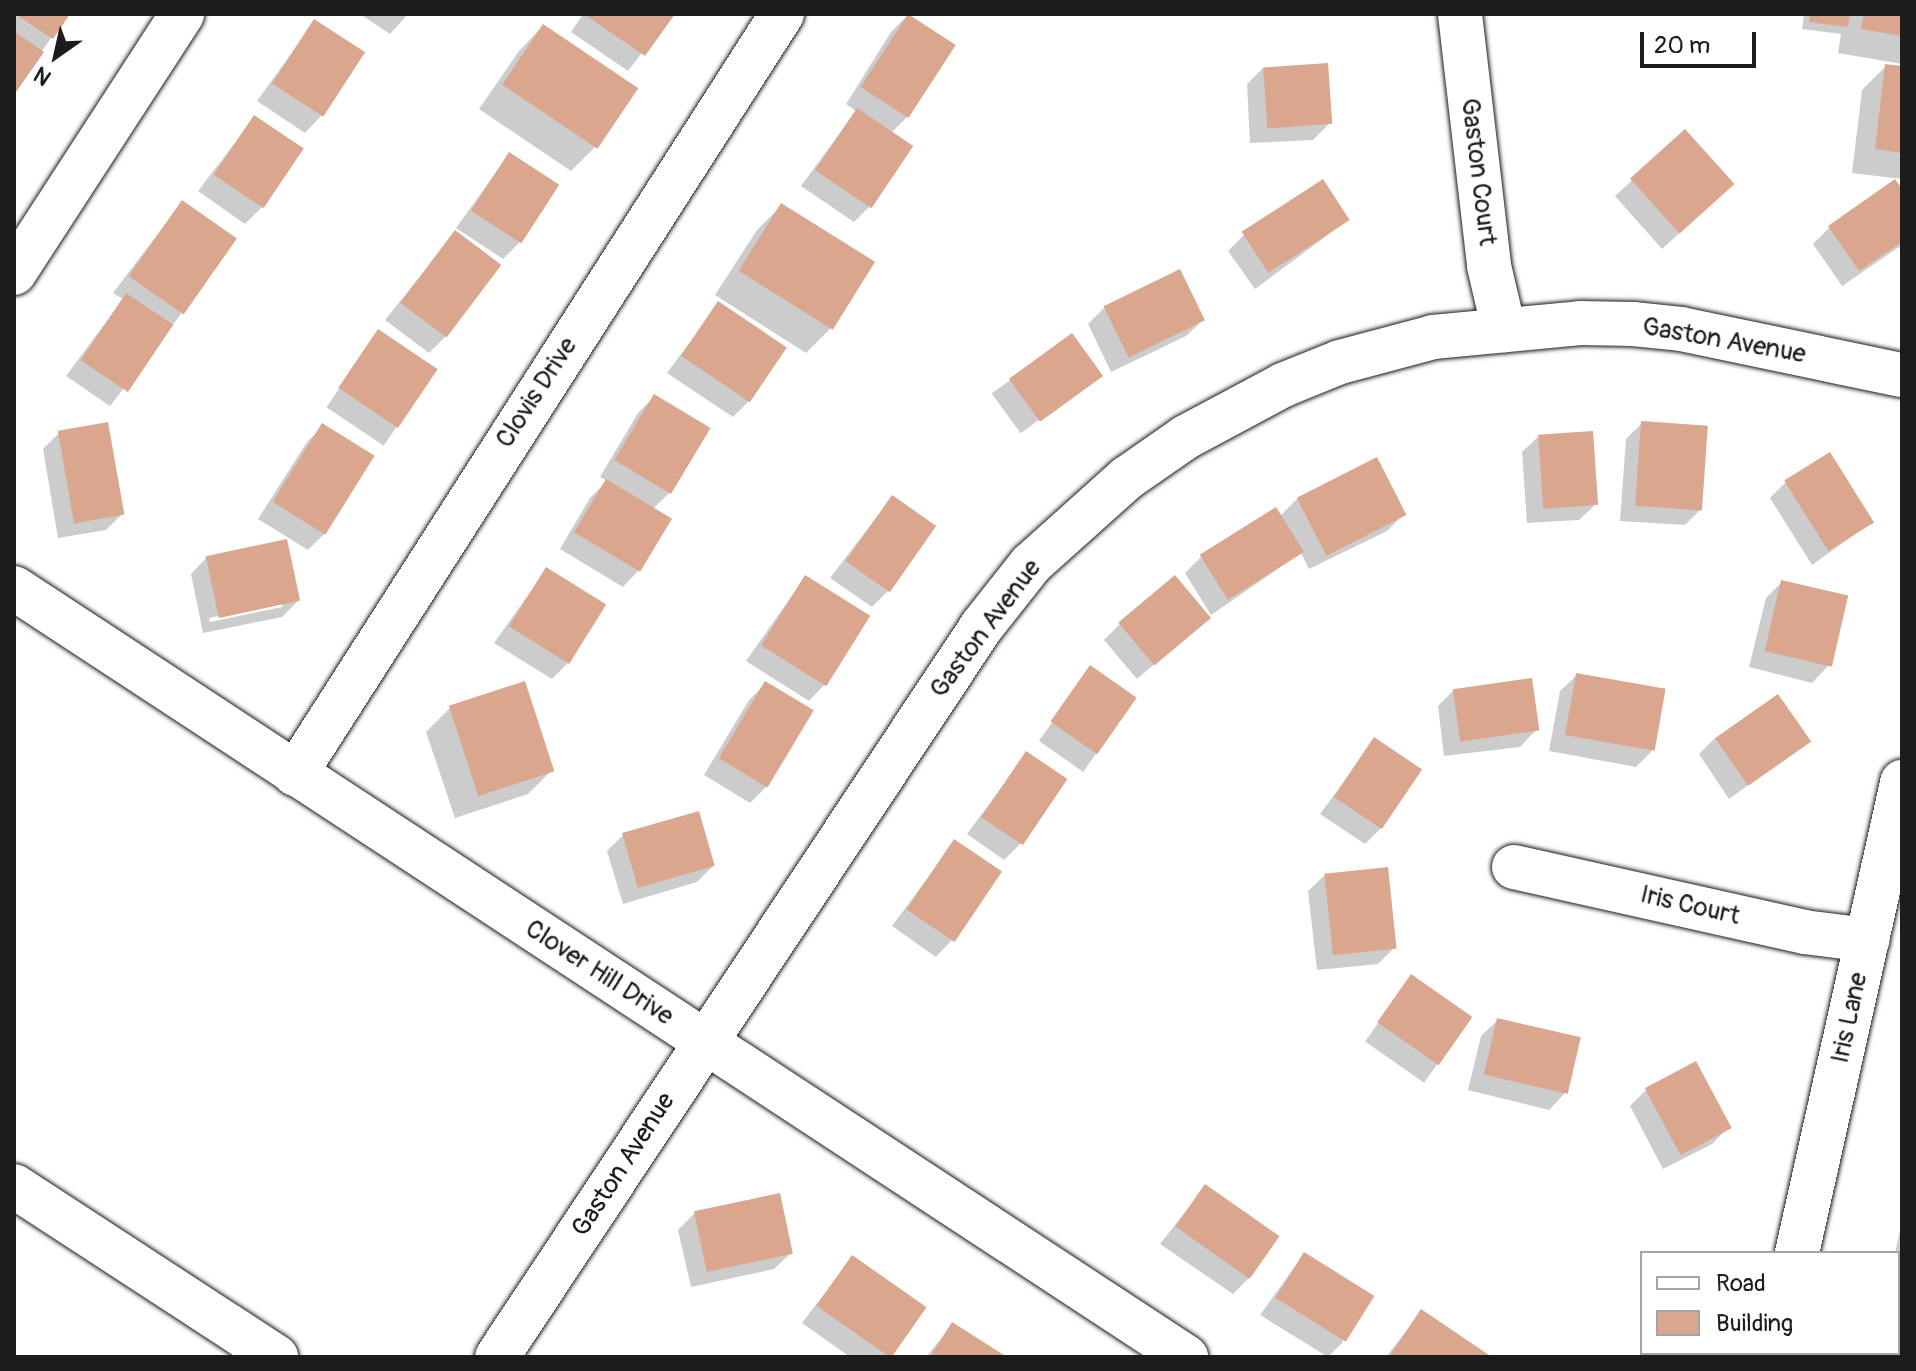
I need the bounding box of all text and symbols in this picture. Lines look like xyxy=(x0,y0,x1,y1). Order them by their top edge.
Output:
north arrow xyxy=(16,16,96,96)
scale bar xyxy=(1644,16,1760,66)
text: 20 m xyxy=(1654,31,1710,60)
text: N xyxy=(29,60,57,92)
street label: Gaston Court xyxy=(1453,96,1503,248)
street label: Gaston Avenue xyxy=(1640,311,1808,371)
street label: Clovis Drive xyxy=(490,332,584,454)
street label: Gaston Avenue xyxy=(924,554,1048,704)
street label: Iris Court xyxy=(1637,879,1743,933)
street label: Clover Hill Drive xyxy=(519,914,679,1032)
street label: Iris Lane xyxy=(1825,970,1875,1066)
street label: Gaston Avenue xyxy=(566,1087,682,1243)
legend xyxy=(1640,1251,1900,1355)
text: Road xyxy=(1716,1269,1766,1298)
text: Building xyxy=(1716,1309,1793,1338)

